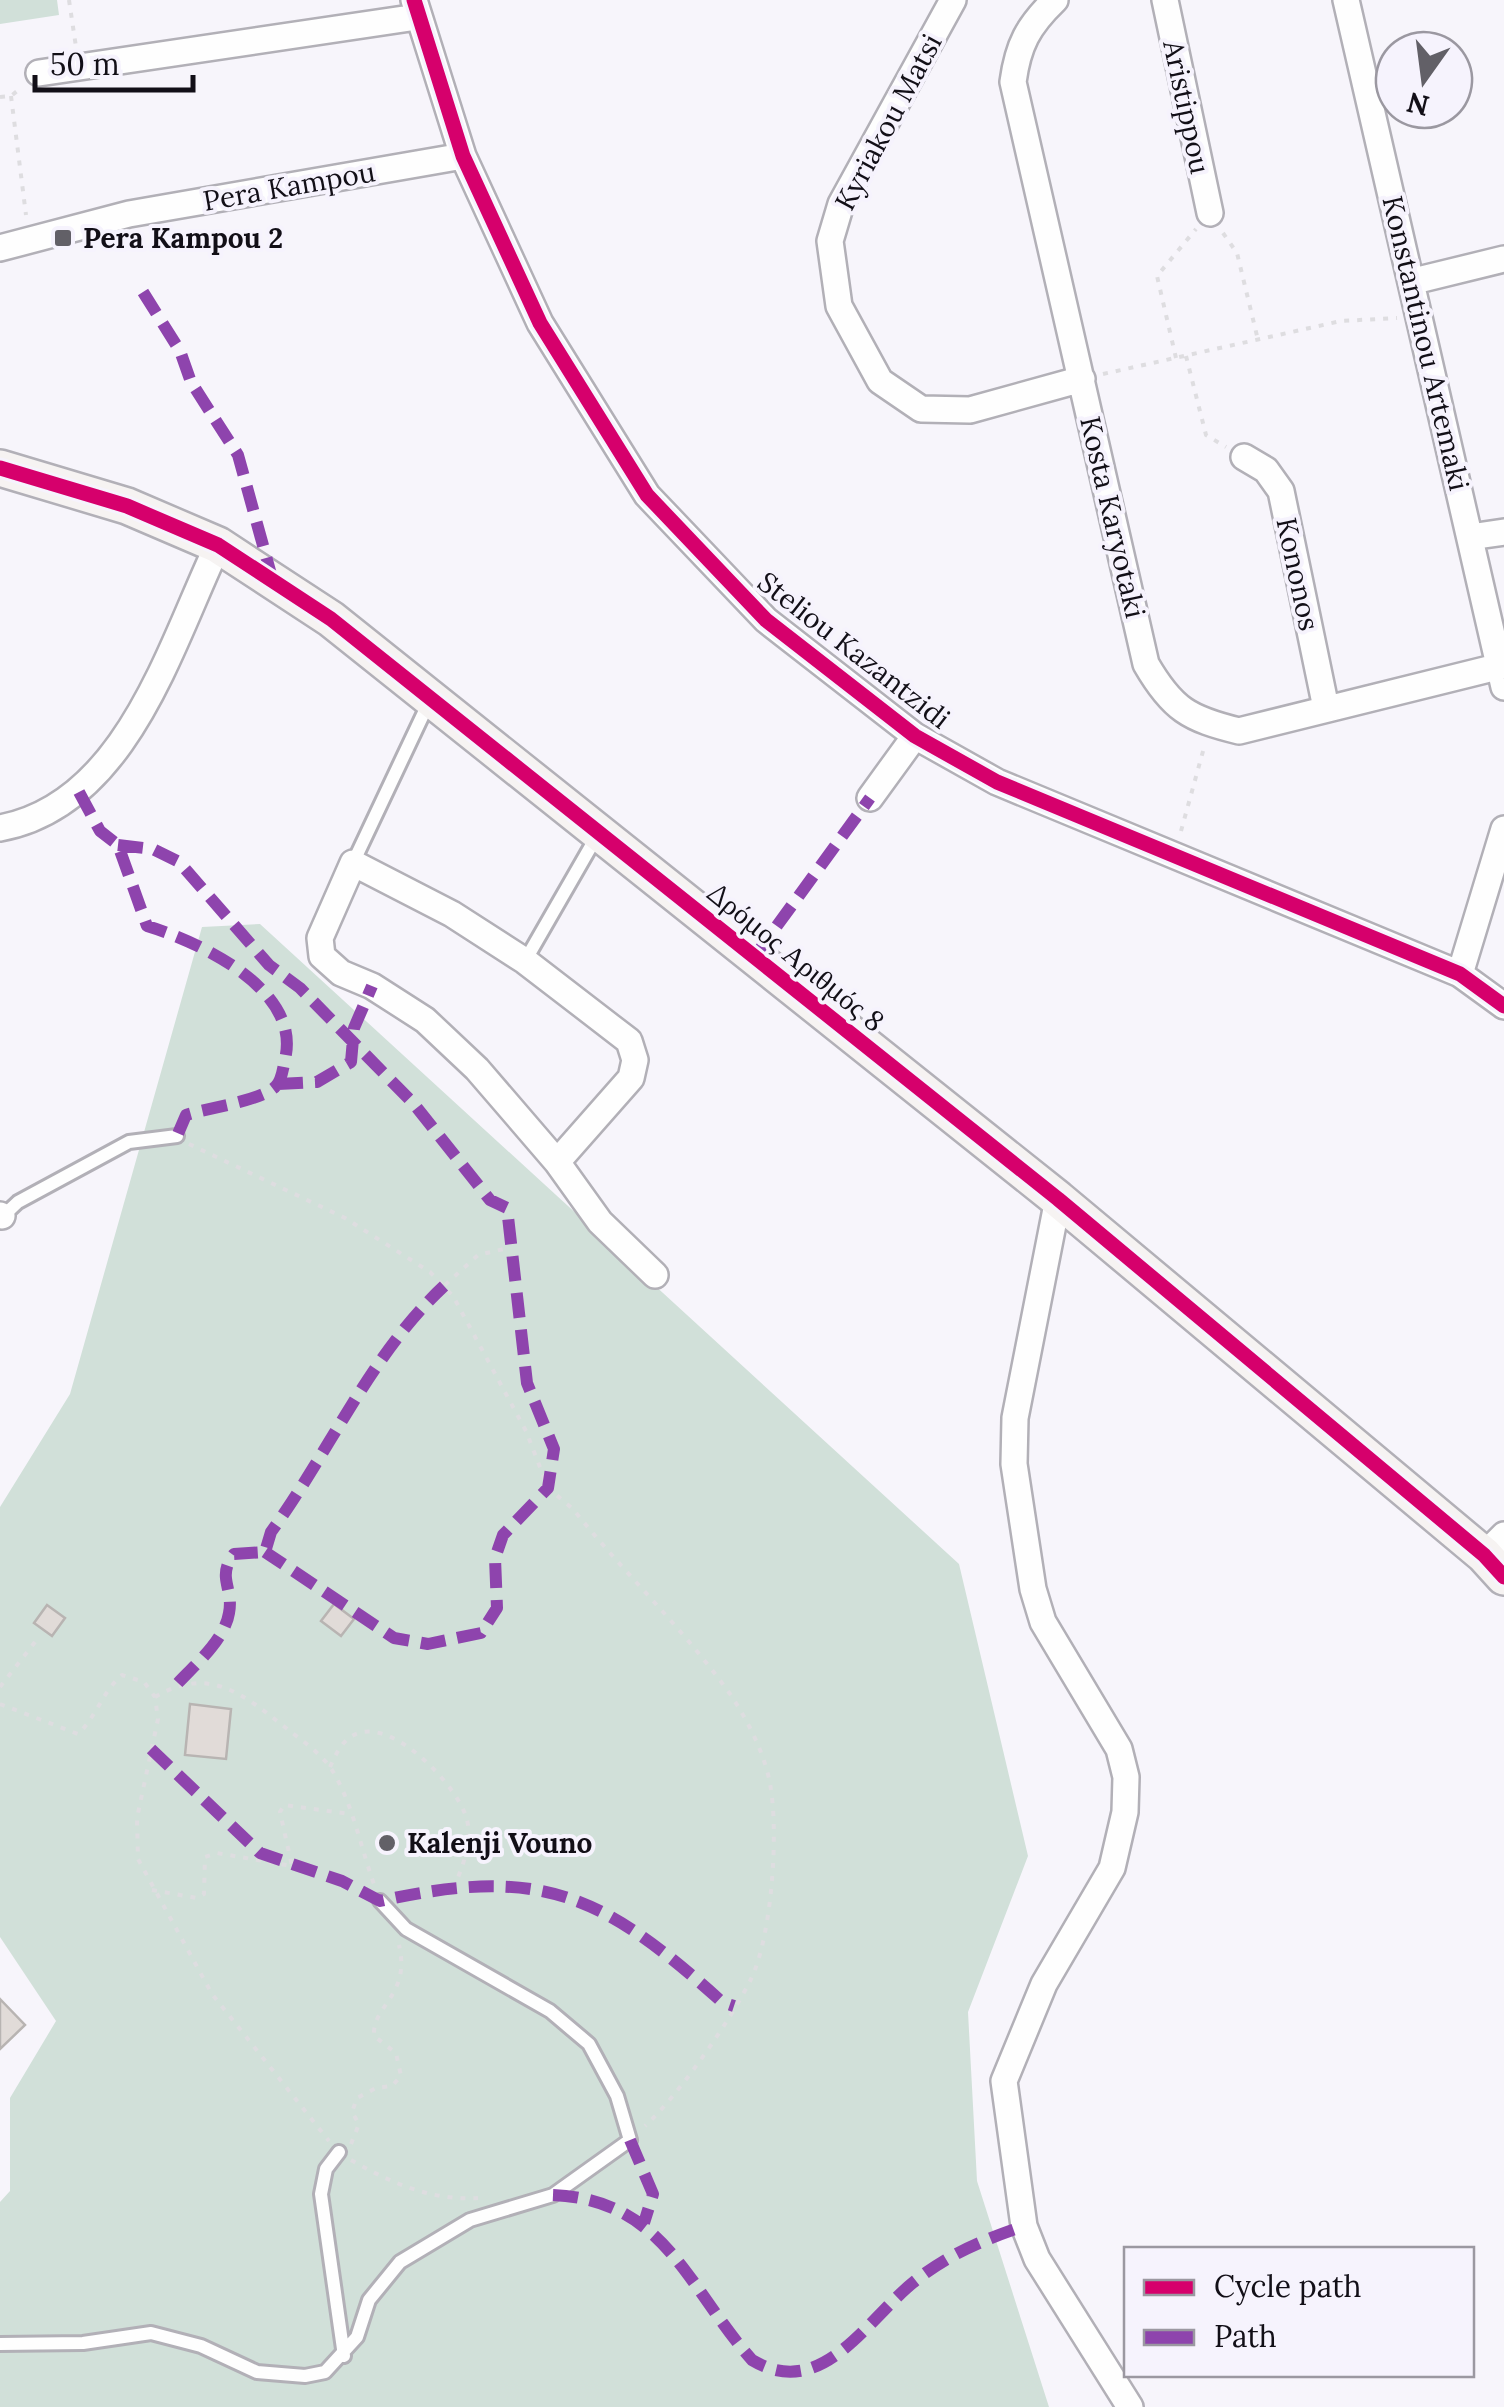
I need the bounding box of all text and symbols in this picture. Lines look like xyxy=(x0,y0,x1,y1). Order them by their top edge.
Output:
street label: Kyriakou Matsi xyxy=(826,28,950,216)
scale bar xyxy=(35,30,192,92)
north arrow xyxy=(1374,30,1474,130)
street label: Aristippou xyxy=(1155,36,1219,177)
text: 50 m xyxy=(50,45,120,83)
text: N xyxy=(1403,84,1433,124)
street label: Pera Kampou xyxy=(200,153,378,219)
street label: Konstantinou Artemaki xyxy=(1375,192,1477,494)
place label: Pera Kampou 2 xyxy=(83,220,283,256)
marker: Pera Kampou 2 xyxy=(52,227,74,249)
street label: Kosta Karyotaki xyxy=(1072,413,1154,621)
street label: Kononos xyxy=(1268,514,1328,634)
street label: Steliou Kazantzidi xyxy=(751,564,957,736)
street label: Δρόμος Αριθμός 8 xyxy=(700,875,892,1039)
place label: Kalenji Vouno xyxy=(407,1825,592,1861)
marker: Kalenji Vouno xyxy=(376,1832,398,1854)
legend xyxy=(1124,2247,1474,2377)
text: Cycle path xyxy=(1214,2267,1362,2306)
text: Path xyxy=(1214,2317,1277,2355)

